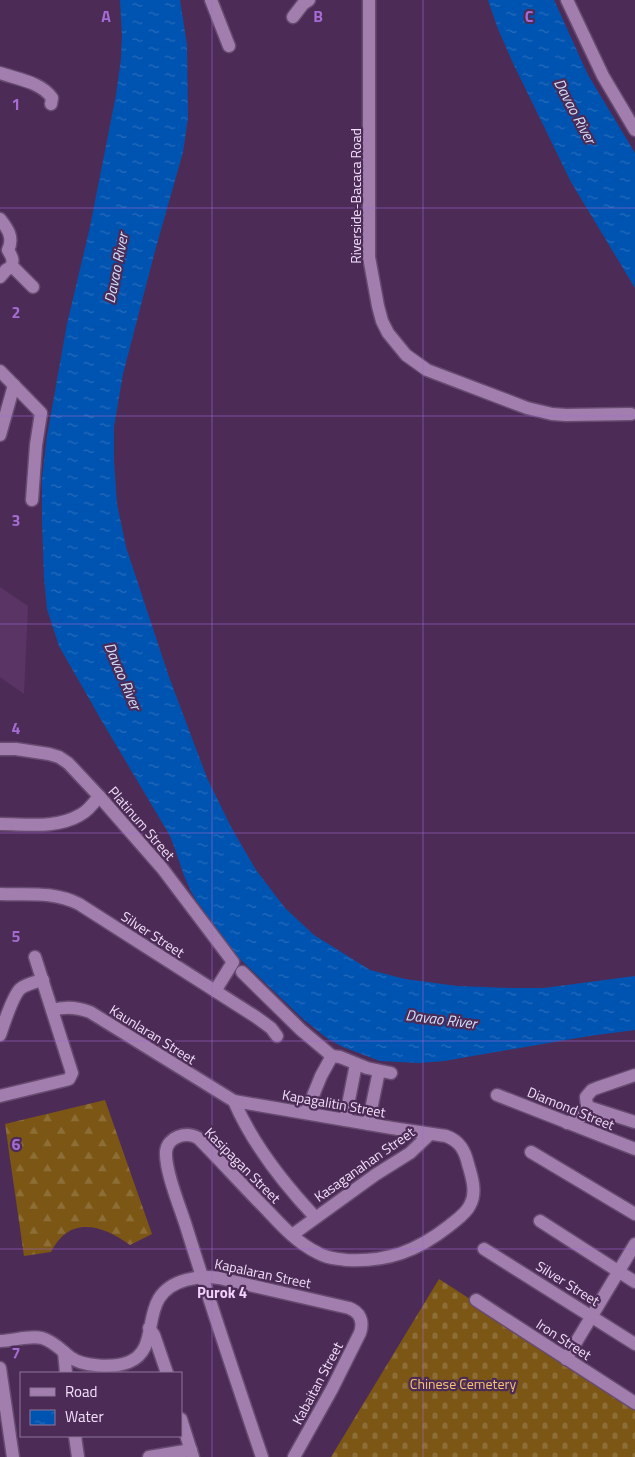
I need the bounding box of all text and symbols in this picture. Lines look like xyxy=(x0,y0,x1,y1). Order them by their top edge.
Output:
text: A xyxy=(101,4,111,28)
text: B xyxy=(313,4,323,28)
text: C xyxy=(525,4,534,28)
water label: Davao River xyxy=(548,74,603,150)
text: 1 xyxy=(12,92,20,116)
street label: Riverside-Bacaca Road xyxy=(345,128,366,264)
water label: Davao River xyxy=(98,229,135,305)
text: 2 xyxy=(12,300,20,324)
text: 3 xyxy=(12,508,20,532)
water label: Davao River xyxy=(98,639,148,715)
text: 4 xyxy=(12,716,21,740)
street label: Platinum Street xyxy=(104,781,180,865)
street label: Silver Street xyxy=(117,906,189,962)
text: 5 xyxy=(12,924,21,948)
street label: Kaunlaran Street xyxy=(106,999,200,1069)
water label: Davao River xyxy=(404,1003,480,1035)
street label: Diamond Street xyxy=(524,1081,618,1135)
street label: Kapagalitin Street xyxy=(281,1084,387,1122)
street label: Kasaganahan Street xyxy=(309,1121,419,1207)
street label: Kasipagan Street xyxy=(200,1122,286,1208)
text: 6 xyxy=(12,1132,21,1156)
street label: Kapalaran Street xyxy=(213,1253,313,1293)
street label: Silver Street xyxy=(532,1255,604,1311)
district label: Purok 4 xyxy=(197,1281,247,1304)
street label: Iron Street xyxy=(532,1313,596,1365)
street label: Kabaitan Street xyxy=(286,1338,348,1428)
text: 7 xyxy=(12,1341,20,1365)
legend xyxy=(20,1372,182,1437)
park label: Chinese Cemetery xyxy=(410,1373,516,1394)
text: Road xyxy=(65,1380,97,1403)
text: Water xyxy=(65,1405,104,1428)

